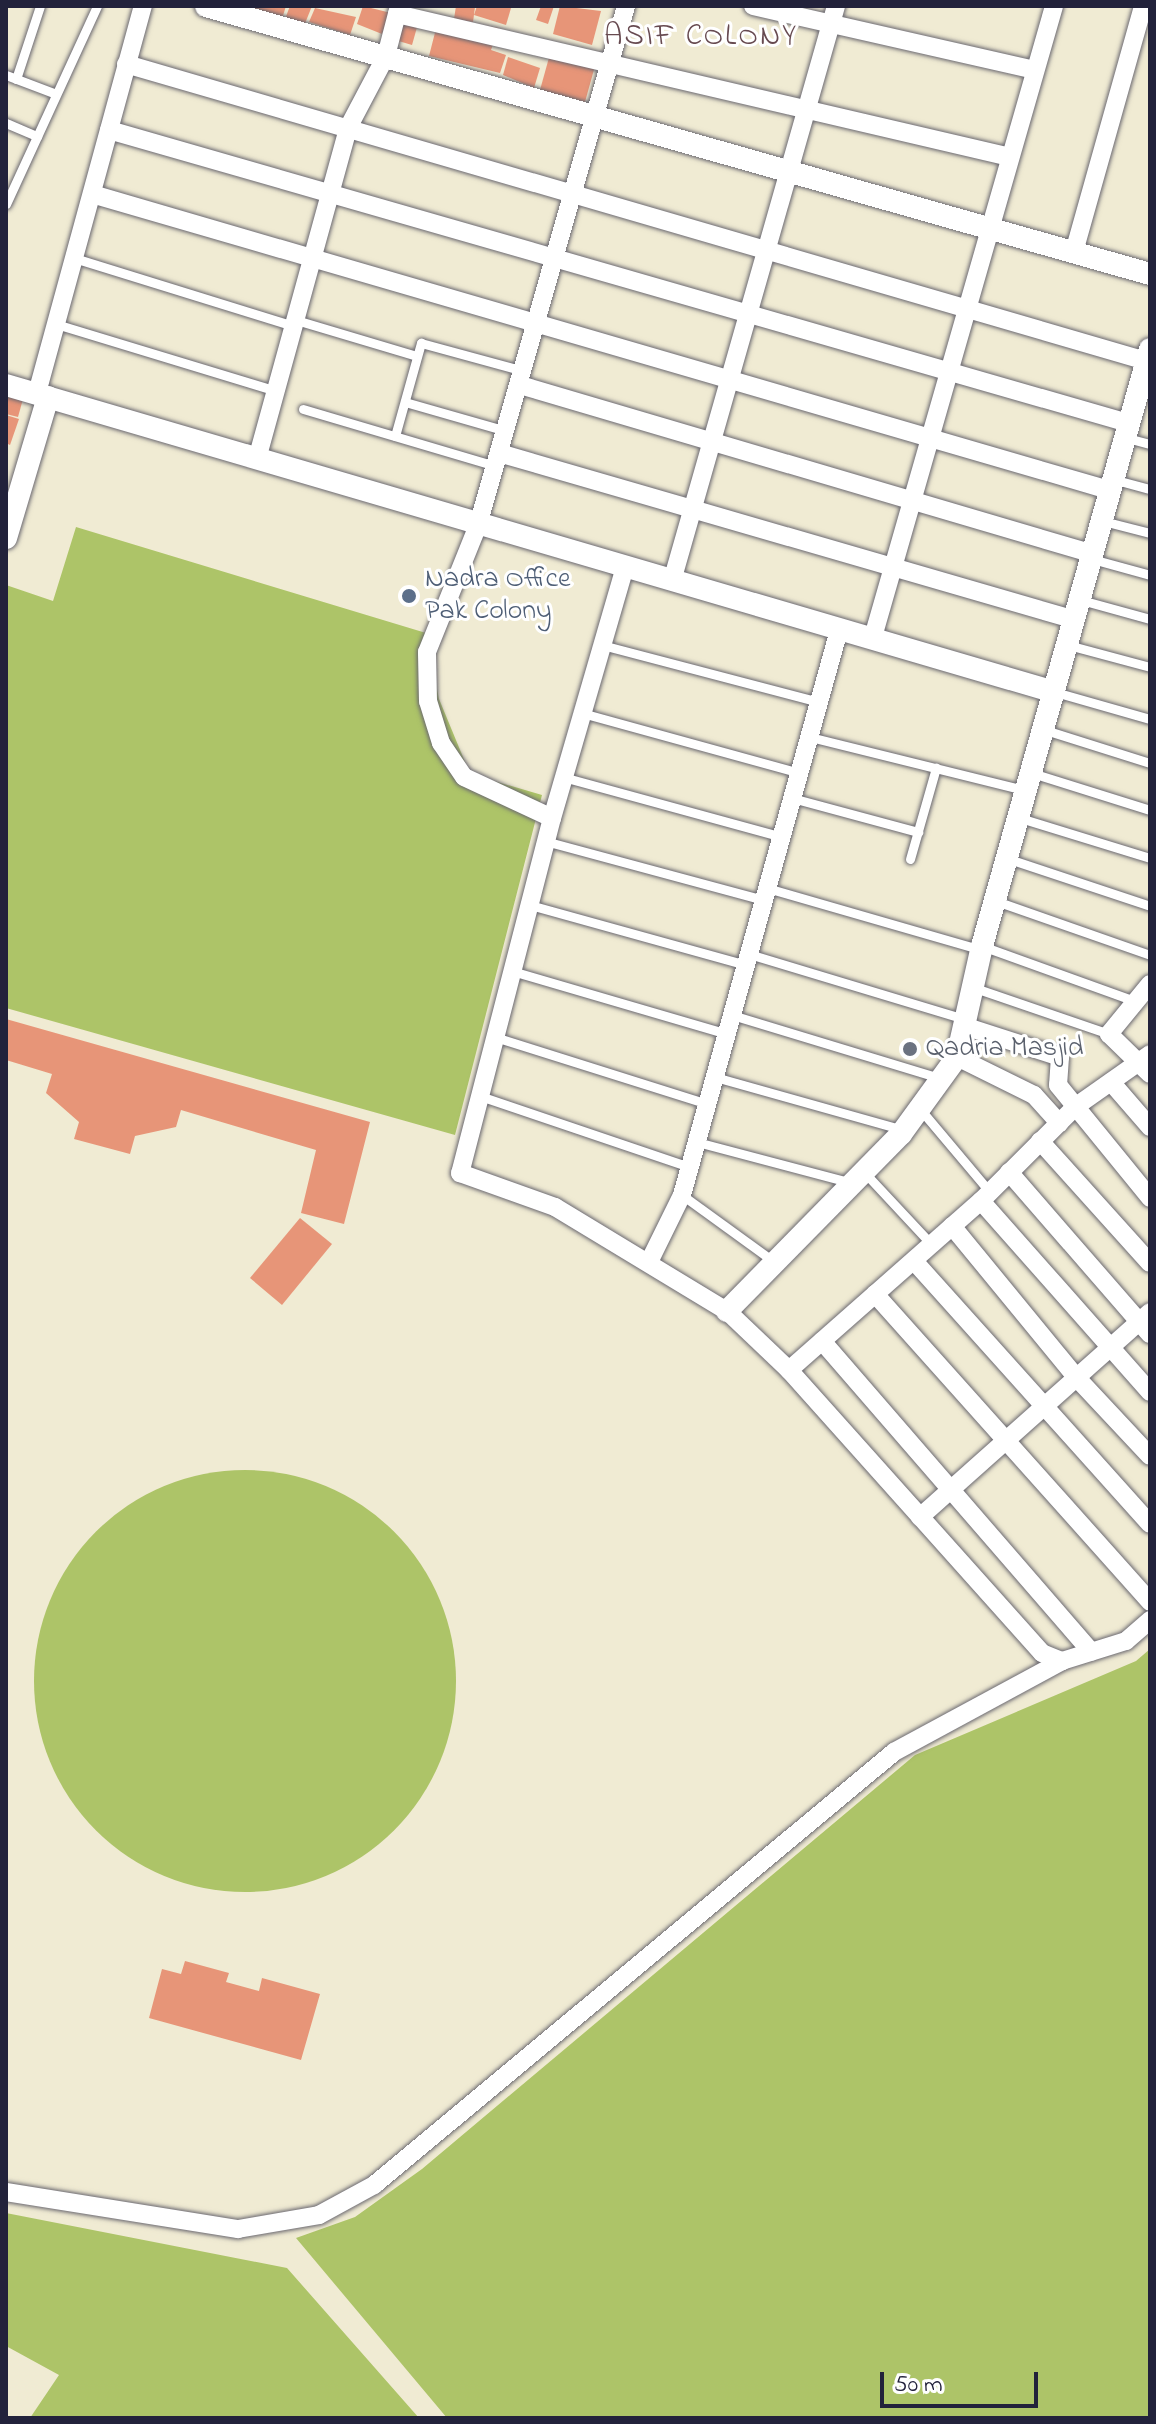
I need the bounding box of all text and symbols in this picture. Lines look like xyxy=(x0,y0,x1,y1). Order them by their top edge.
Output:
district label: ASIF COLONY xyxy=(604,19,798,55)
place label: Nadra Office Pak Colony xyxy=(425,563,570,629)
marker: Nadra Office Pak Colony xyxy=(400,587,418,605)
place label: Qadria Masjid xyxy=(926,1032,1083,1066)
marker: Qadria Masjid xyxy=(901,1040,919,1058)
scale bar xyxy=(884,2356,1042,2406)
text: 50 m xyxy=(894,2368,943,2403)

